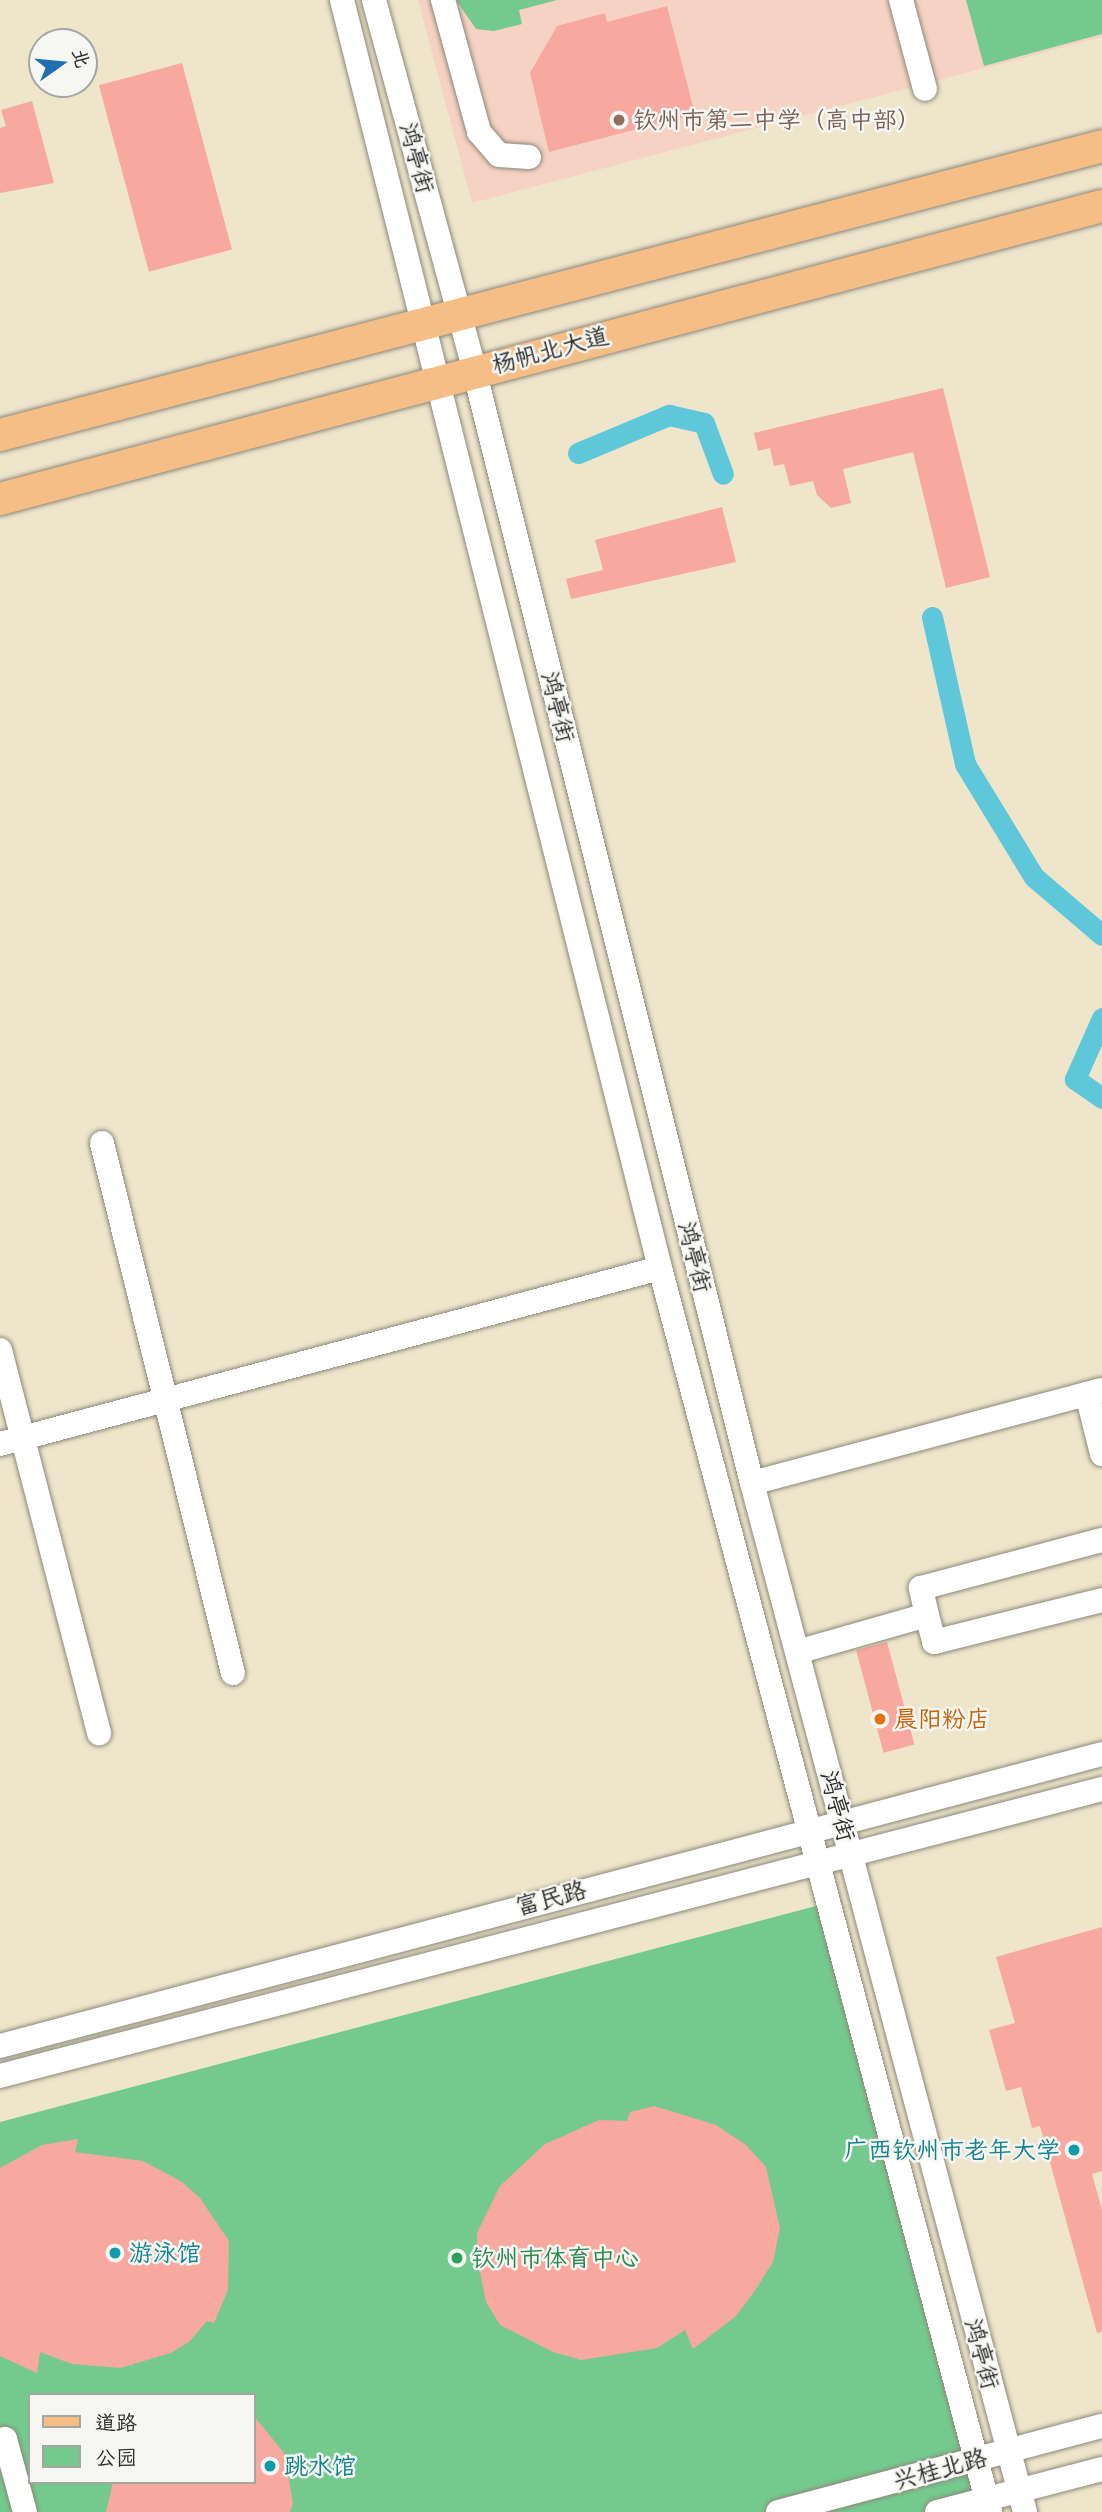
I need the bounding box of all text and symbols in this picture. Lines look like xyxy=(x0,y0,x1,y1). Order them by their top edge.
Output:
north arrow xyxy=(28,28,98,98)
text: 北 xyxy=(67,46,95,70)
place label: 钦州市第二中学（高中部） xyxy=(633,106,921,134)
marker: 钦州市第二中学（高中部） xyxy=(611,112,627,128)
street label: 鸿亭街 xyxy=(394,119,440,197)
street label: 杨帆北大道 xyxy=(488,321,612,379)
street label: 鸿亭街 xyxy=(535,669,581,745)
street label: 鸿亭街 xyxy=(672,1219,718,1295)
place label: 晨阳粉店 xyxy=(894,1705,990,1733)
marker: 晨阳粉店 xyxy=(872,1711,888,1727)
street label: 鸿亭街 xyxy=(815,1767,861,1845)
street label: 富民路 xyxy=(512,1875,590,1921)
place label: 广西钦州市老年大学 xyxy=(844,2136,1060,2164)
marker: 广西钦州市老年大学 xyxy=(1066,2142,1082,2158)
place label: 游泳馆 xyxy=(129,2239,201,2267)
place label: 钦州市体育中心 xyxy=(471,2244,639,2272)
marker: 游泳馆 xyxy=(107,2245,123,2261)
marker: 钦州市体育中心 xyxy=(449,2250,465,2266)
street label: 鸿亭街 xyxy=(959,2315,1005,2393)
legend xyxy=(28,2393,256,2484)
text: 道路 xyxy=(95,2409,137,2436)
street label: 兴桂北路 xyxy=(890,2443,990,2495)
text: 公园 xyxy=(95,2444,137,2471)
place label: 跳水馆 xyxy=(284,2452,356,2480)
marker: 跳水馆 xyxy=(262,2458,278,2474)

